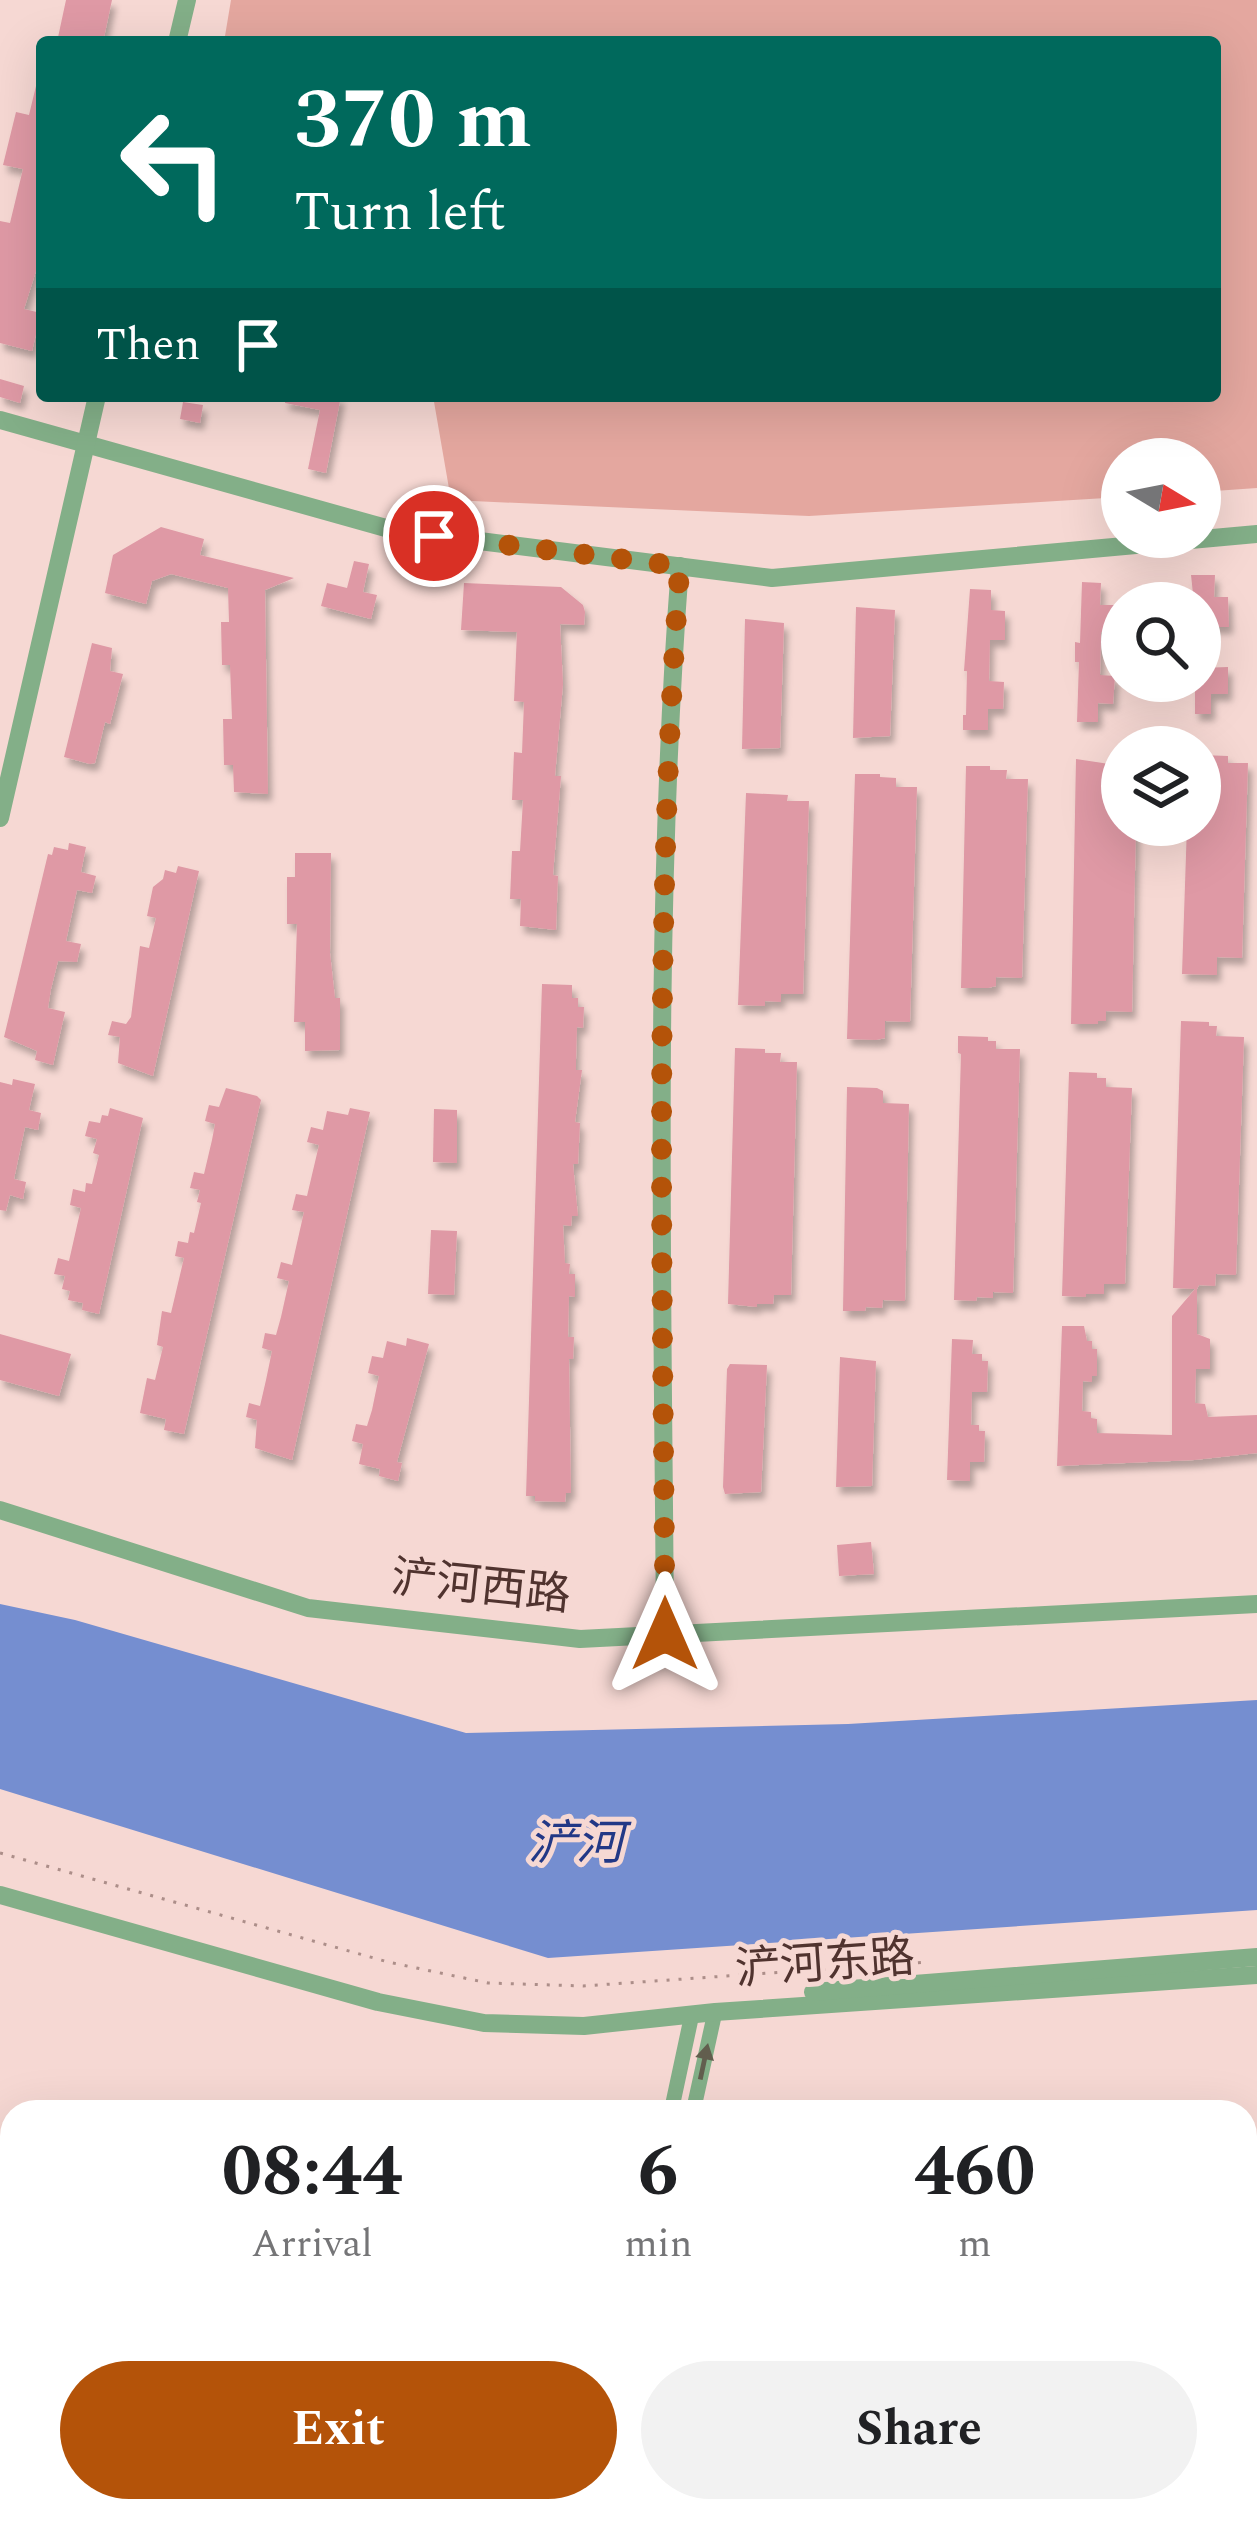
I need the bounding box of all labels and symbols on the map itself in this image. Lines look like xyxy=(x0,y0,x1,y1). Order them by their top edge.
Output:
north arrow xyxy=(1101,438,1221,558)
pin xyxy=(383,485,485,587)
street label: 浐河西路 xyxy=(388,1543,574,1631)
position arrow xyxy=(602,1571,728,1697)
water label: 浐河 xyxy=(528,1808,632,1881)
street label: 浐河东路 xyxy=(733,1923,917,2005)
one-way arrow xyxy=(696,2043,715,2081)

